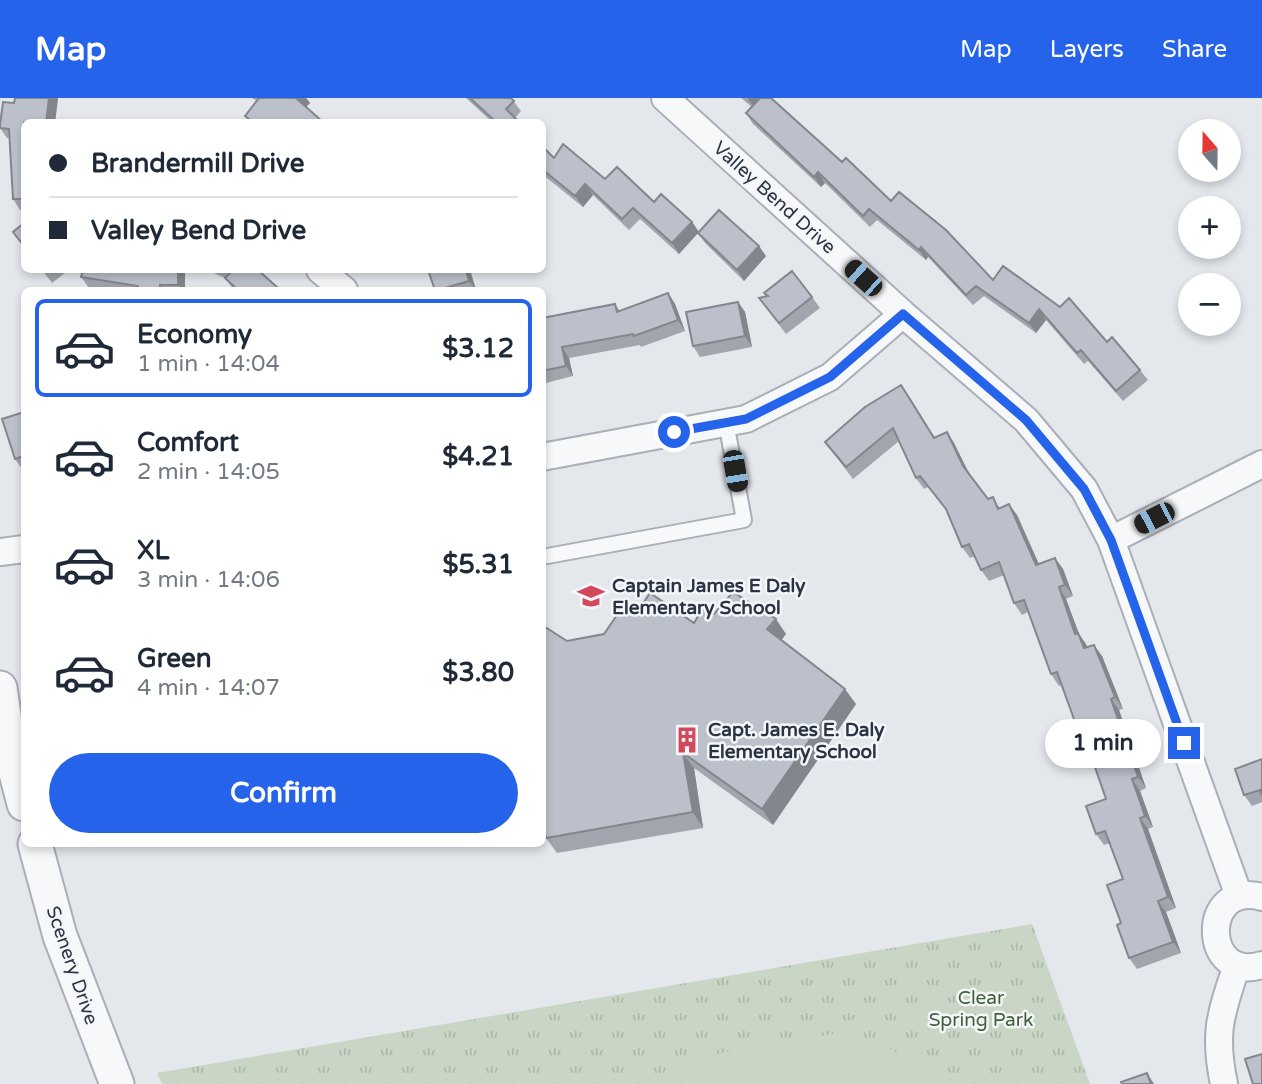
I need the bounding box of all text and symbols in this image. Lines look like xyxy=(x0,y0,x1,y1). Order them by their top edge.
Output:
text: Map xyxy=(35,30,106,69)
text: Map xyxy=(960,35,1012,64)
text: Layers xyxy=(1050,35,1124,64)
text: Share xyxy=(1162,35,1227,64)
north arrow xyxy=(1178,119,1241,182)
map controls xyxy=(1178,119,1241,336)
street label: Valley Bend Drive xyxy=(709,137,840,259)
text: Brandermill Drive xyxy=(91,148,304,179)
button: + xyxy=(1178,196,1241,259)
text: Valley Bend Drive xyxy=(91,215,306,246)
car xyxy=(841,256,886,300)
button: − xyxy=(1178,273,1241,336)
icon: car xyxy=(53,317,116,380)
text: Economy xyxy=(137,319,252,350)
text: $3.12 xyxy=(442,333,514,364)
text: 1 min · 14:04 xyxy=(137,350,280,378)
route start xyxy=(658,416,690,448)
icon: car xyxy=(53,425,116,488)
text: Comfort xyxy=(137,427,239,458)
text: $4.21 xyxy=(442,441,514,472)
car xyxy=(722,448,749,494)
text: 2 min · 14:05 xyxy=(137,458,280,486)
car xyxy=(1131,499,1178,537)
icon: car xyxy=(53,533,116,596)
text: XL xyxy=(137,535,169,566)
text: $5.31 xyxy=(442,549,514,580)
text: 3 min · 14:06 xyxy=(137,566,280,594)
place label: Captain James E Daly Elementary School xyxy=(612,575,806,620)
school or university icon: Captain James E Daly Elementary School xyxy=(576,581,606,611)
icon: car xyxy=(53,641,116,704)
text: Green xyxy=(137,643,212,674)
text: $3.80 xyxy=(442,657,514,688)
text: 4 min · 14:07 xyxy=(137,674,280,702)
callout: 1 min xyxy=(1044,718,1160,768)
place label: Capt. James E. Daly Elementary School xyxy=(708,719,885,764)
building icon: Capt. James E. Daly Elementary School xyxy=(672,725,702,755)
route end xyxy=(1168,727,1200,759)
text: 1 min xyxy=(1072,729,1134,757)
button: Confirm xyxy=(49,753,518,833)
street label: Scenery Drive xyxy=(41,903,103,1028)
park label: Clear Spring Park xyxy=(929,987,1033,1031)

